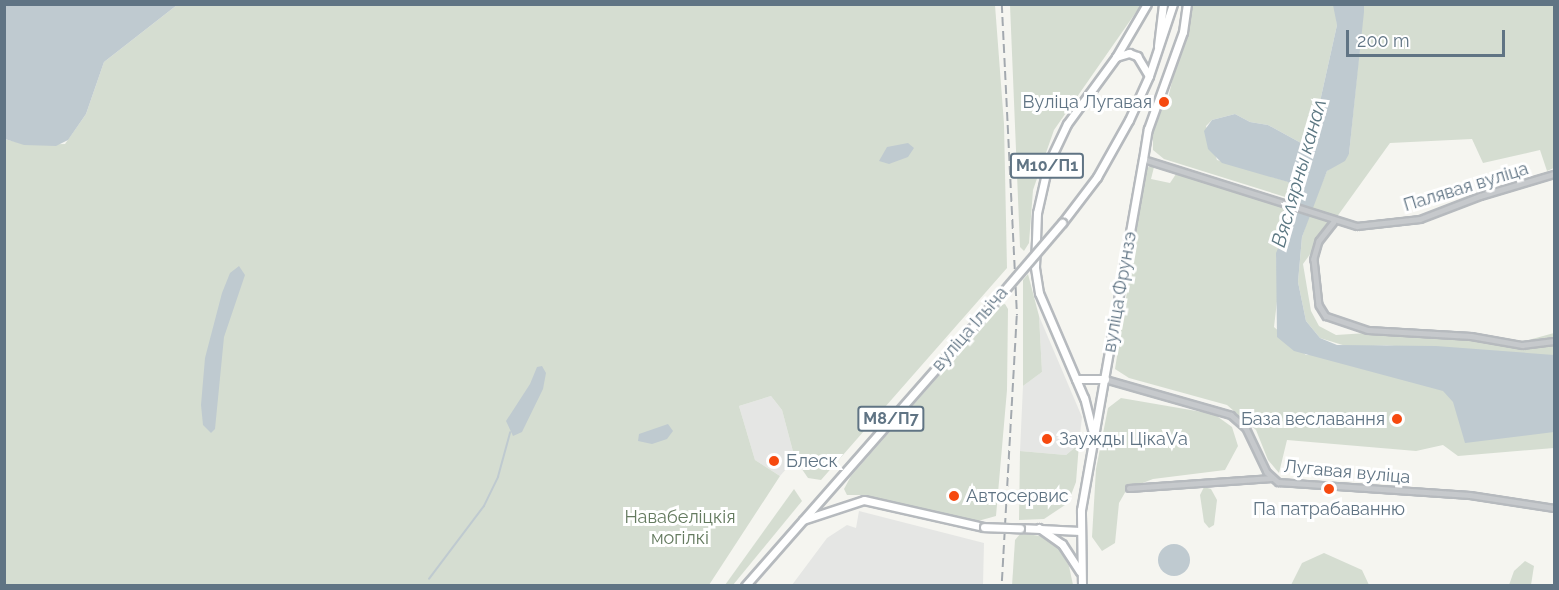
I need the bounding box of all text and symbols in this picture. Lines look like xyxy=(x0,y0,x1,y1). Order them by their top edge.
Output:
scale bar xyxy=(1349,18,1508,56)
text: 200 m xyxy=(1357,30,1410,51)
place label: Вуліца Лугавая xyxy=(1023,91,1152,113)
marker: Вуліца Лугавая xyxy=(1157,95,1171,109)
water label: Вяслярны канал xyxy=(1266,96,1332,250)
road number: М10/П1 xyxy=(1010,153,1084,179)
street label: Палявая вуліца xyxy=(1401,158,1531,216)
street label: вуліца Фрунзэ xyxy=(1099,230,1141,354)
street label: вуліца Ільіча xyxy=(927,282,1013,376)
road number: М8/П7 xyxy=(856,406,926,432)
place label: База веславання xyxy=(1241,408,1385,430)
marker: База веславання xyxy=(1390,412,1404,426)
place label: Заужды ЦікаVа xyxy=(1059,428,1188,450)
marker: Заужды ЦікаVа xyxy=(1040,432,1054,446)
place label: Блеск xyxy=(786,450,838,472)
marker: Блеск xyxy=(767,454,781,468)
street label: Лугавая вуліца xyxy=(1283,456,1411,488)
marker: Па патрабаванню xyxy=(1322,482,1336,496)
place label: Автосервис xyxy=(966,485,1069,507)
marker: Автосервис xyxy=(947,489,961,503)
place label: Па патрабаванню xyxy=(1253,498,1405,520)
park label: Навабеліцкія могілкі xyxy=(624,507,736,550)

